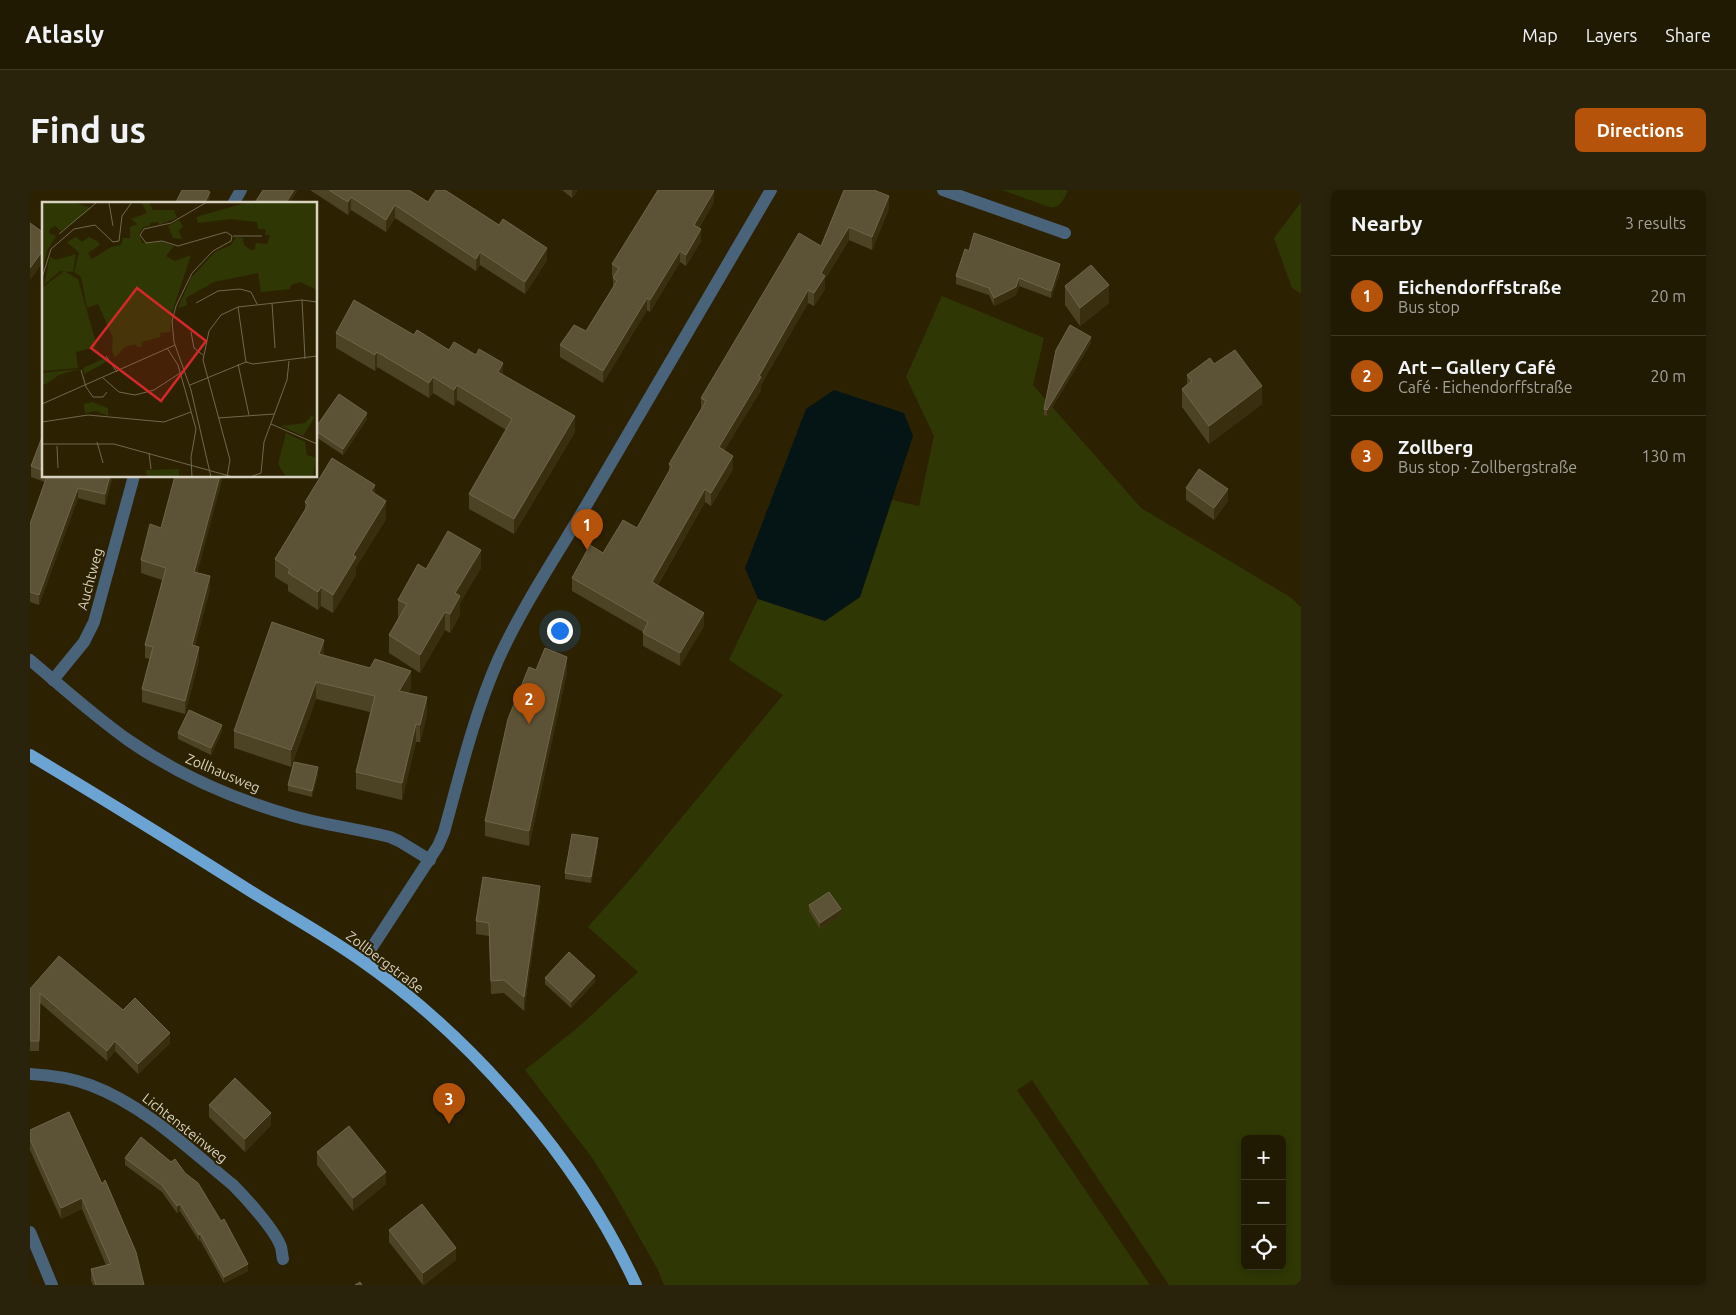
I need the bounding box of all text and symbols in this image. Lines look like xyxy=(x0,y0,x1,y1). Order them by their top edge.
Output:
text: Atlasly xyxy=(25,21,104,48)
text: Map xyxy=(1522,25,1558,45)
text: Layers xyxy=(1586,25,1637,45)
text: Share xyxy=(1665,25,1711,45)
button: Directions xyxy=(1575,108,1706,152)
text: Find us xyxy=(30,110,146,150)
inset map xyxy=(42,202,318,478)
text: Nearby xyxy=(1351,211,1422,235)
text: 3 results xyxy=(1625,214,1686,232)
text: Eichendorffstraße xyxy=(1398,276,1562,298)
text: 1 xyxy=(1362,287,1372,305)
text: 20 m xyxy=(1650,287,1686,305)
text: Bus stop xyxy=(1398,298,1460,316)
text: Art – Gallery Café xyxy=(1398,356,1556,378)
text: 2 xyxy=(1362,367,1372,385)
text: 20 m xyxy=(1650,367,1686,385)
text: Café · Eichendorffstraße xyxy=(1398,378,1573,396)
text: Zollberg xyxy=(1398,436,1473,458)
text: 3 xyxy=(1362,447,1372,465)
text: 130 m xyxy=(1641,447,1686,465)
text: Bus stop · Zollbergstraße xyxy=(1398,458,1577,476)
pin: 1 xyxy=(571,509,603,550)
street label: Auchtweg xyxy=(74,546,106,612)
your location xyxy=(547,618,573,644)
pin: 2 xyxy=(513,683,545,724)
street label: Zollhausweg xyxy=(183,750,263,796)
street label: Zollbergstraße xyxy=(343,928,427,996)
pin: 3 xyxy=(433,1083,465,1124)
street label: Lichtensteinweg xyxy=(139,1090,231,1166)
map controls xyxy=(1241,1135,1286,1270)
button: + xyxy=(1241,1135,1286,1180)
button: − xyxy=(1241,1180,1286,1225)
button: locate xyxy=(1241,1225,1286,1270)

